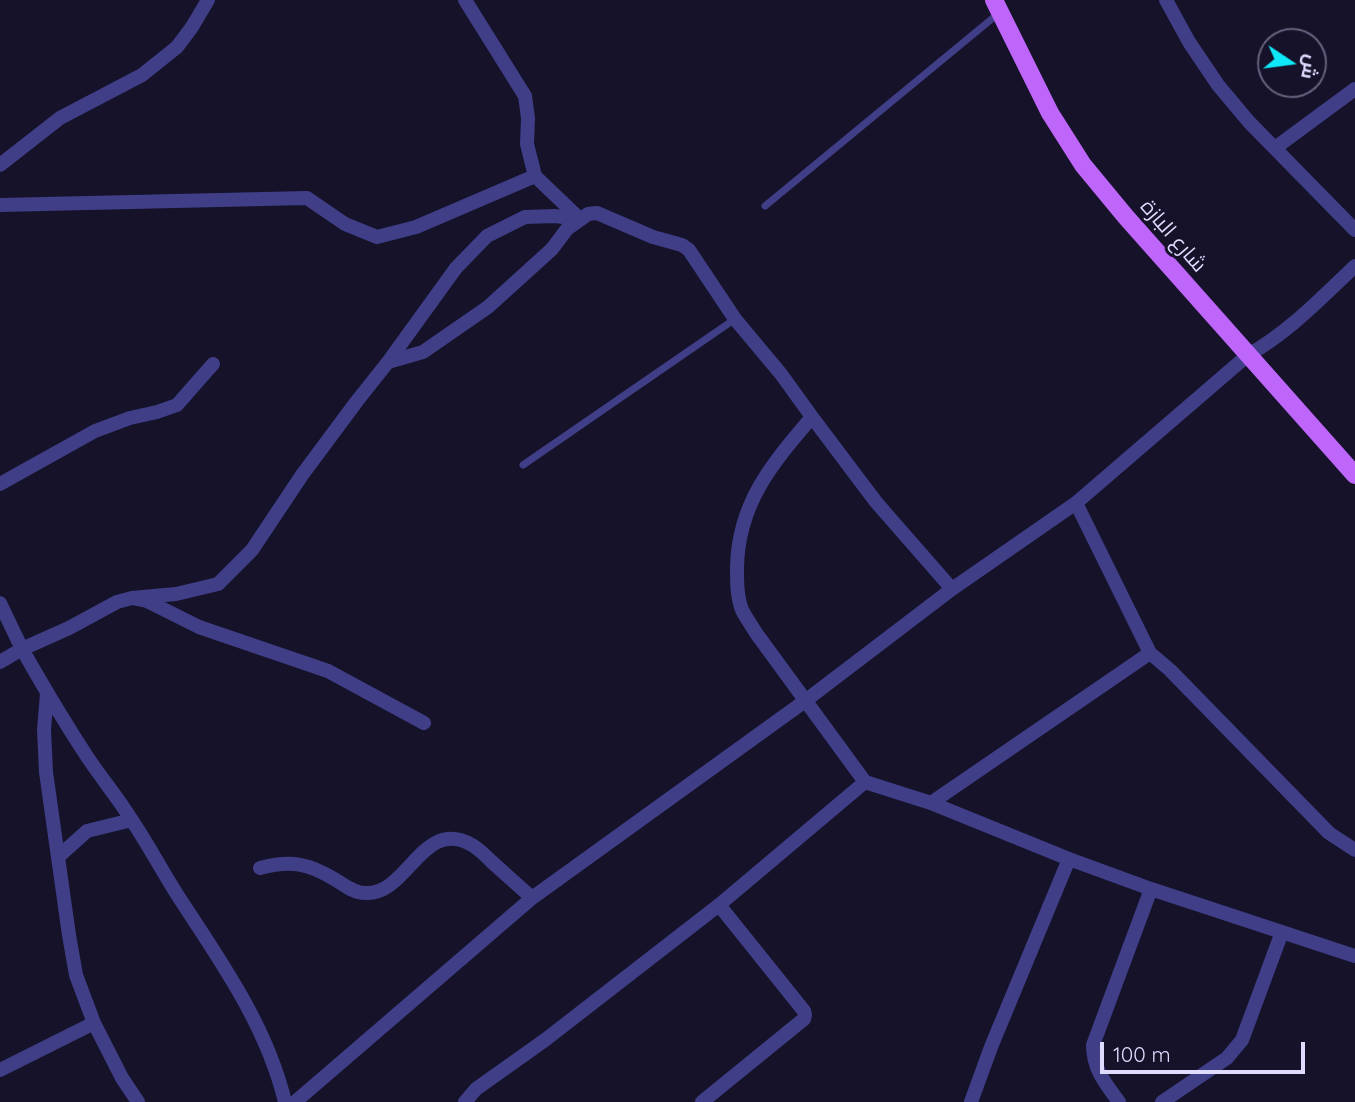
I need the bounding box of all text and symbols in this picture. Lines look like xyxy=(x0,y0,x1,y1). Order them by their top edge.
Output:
north arrow xyxy=(1257,28,1327,98)
text: ش xyxy=(1296,53,1325,82)
street label: شارع البازة xyxy=(1135,195,1211,277)
scale bar xyxy=(1103,1028,1308,1072)
text: 100 m xyxy=(1113,1041,1171,1067)

